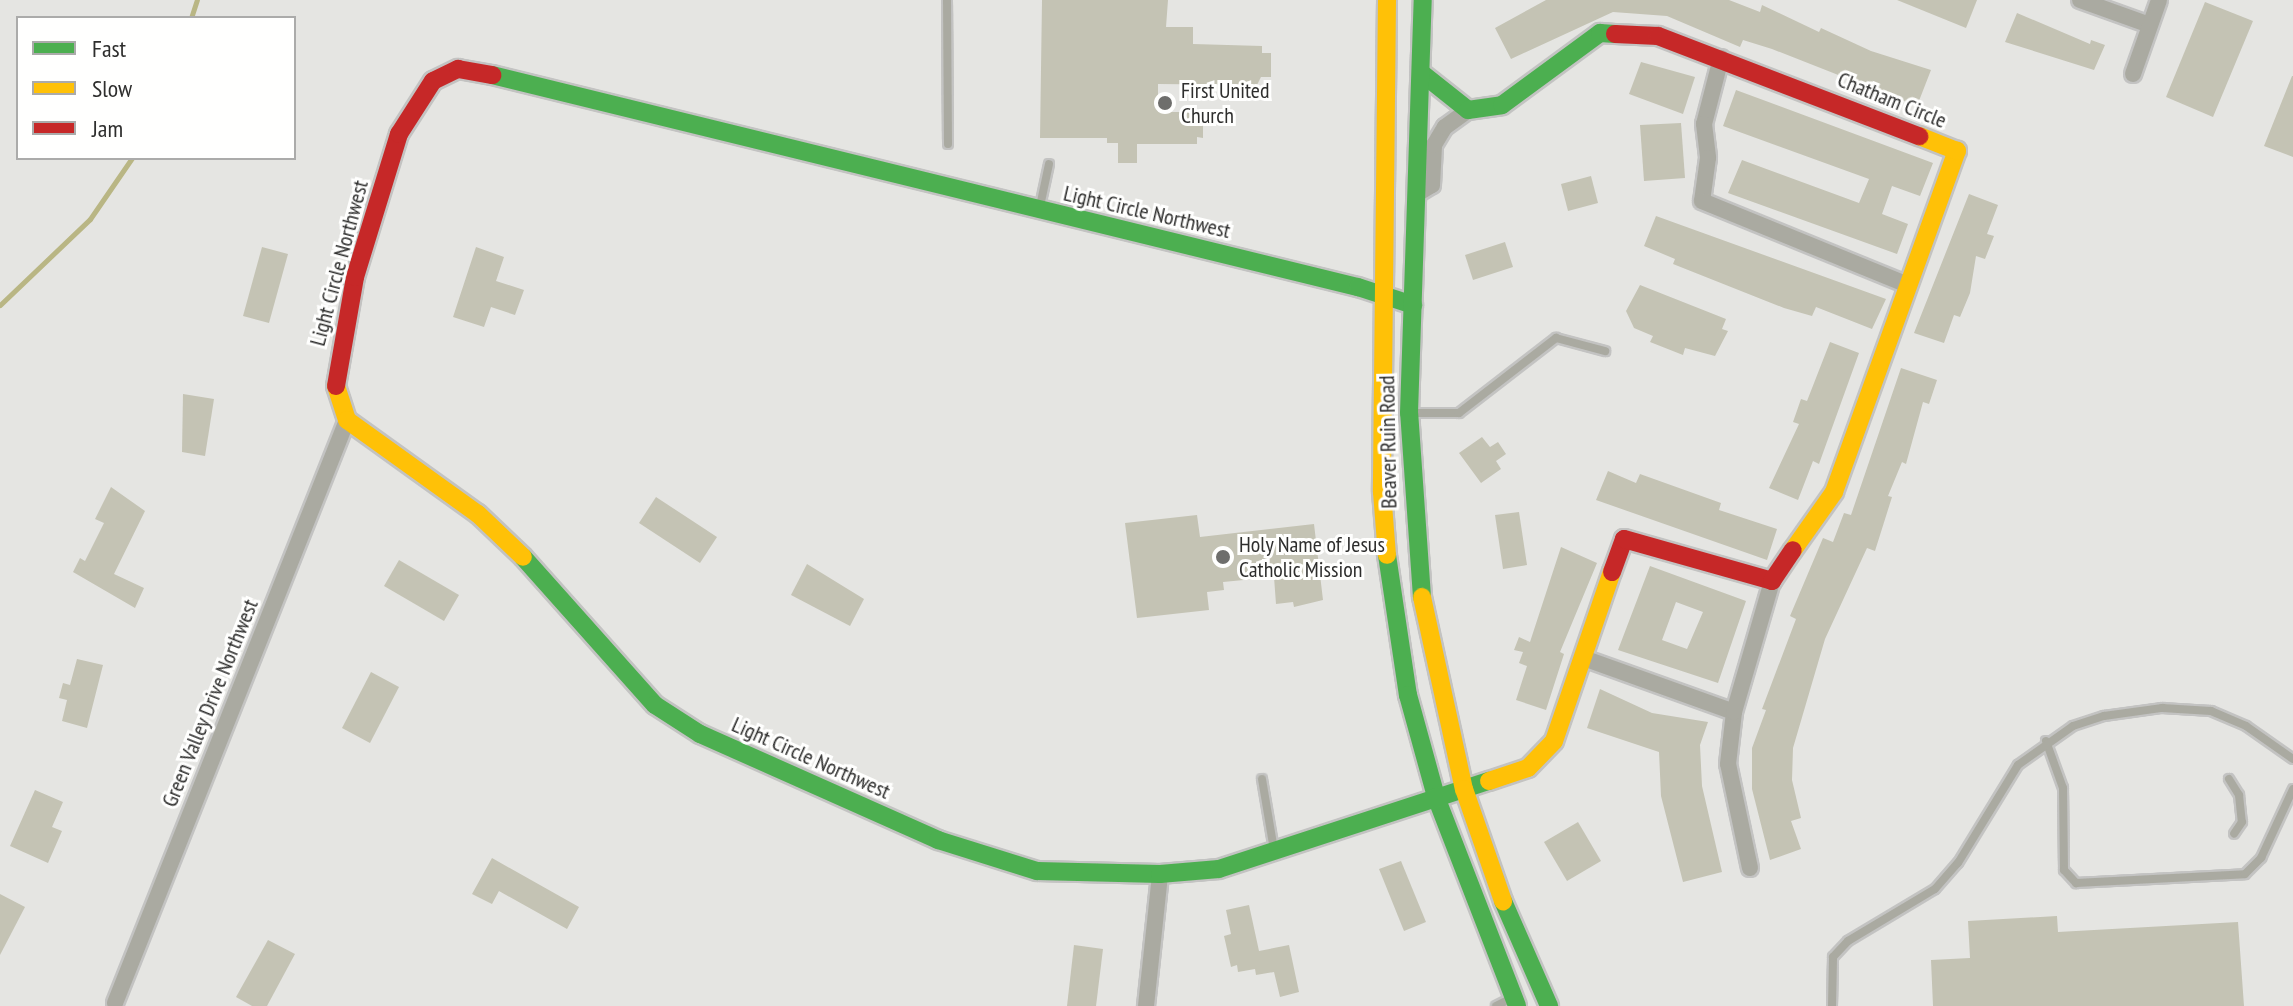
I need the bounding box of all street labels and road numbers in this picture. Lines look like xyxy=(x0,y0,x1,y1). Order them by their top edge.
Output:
street label: Chatham Circle xyxy=(1834,66,1950,134)
street label: Light Circle Northwest xyxy=(304,177,374,349)
street label: Light Circle Northwest xyxy=(1061,180,1233,244)
street label: Beaver Ruin Road xyxy=(1374,375,1402,509)
street label: Green Valley Drive Northwest xyxy=(156,595,264,811)
street label: Light Circle Northwest xyxy=(728,711,894,805)

